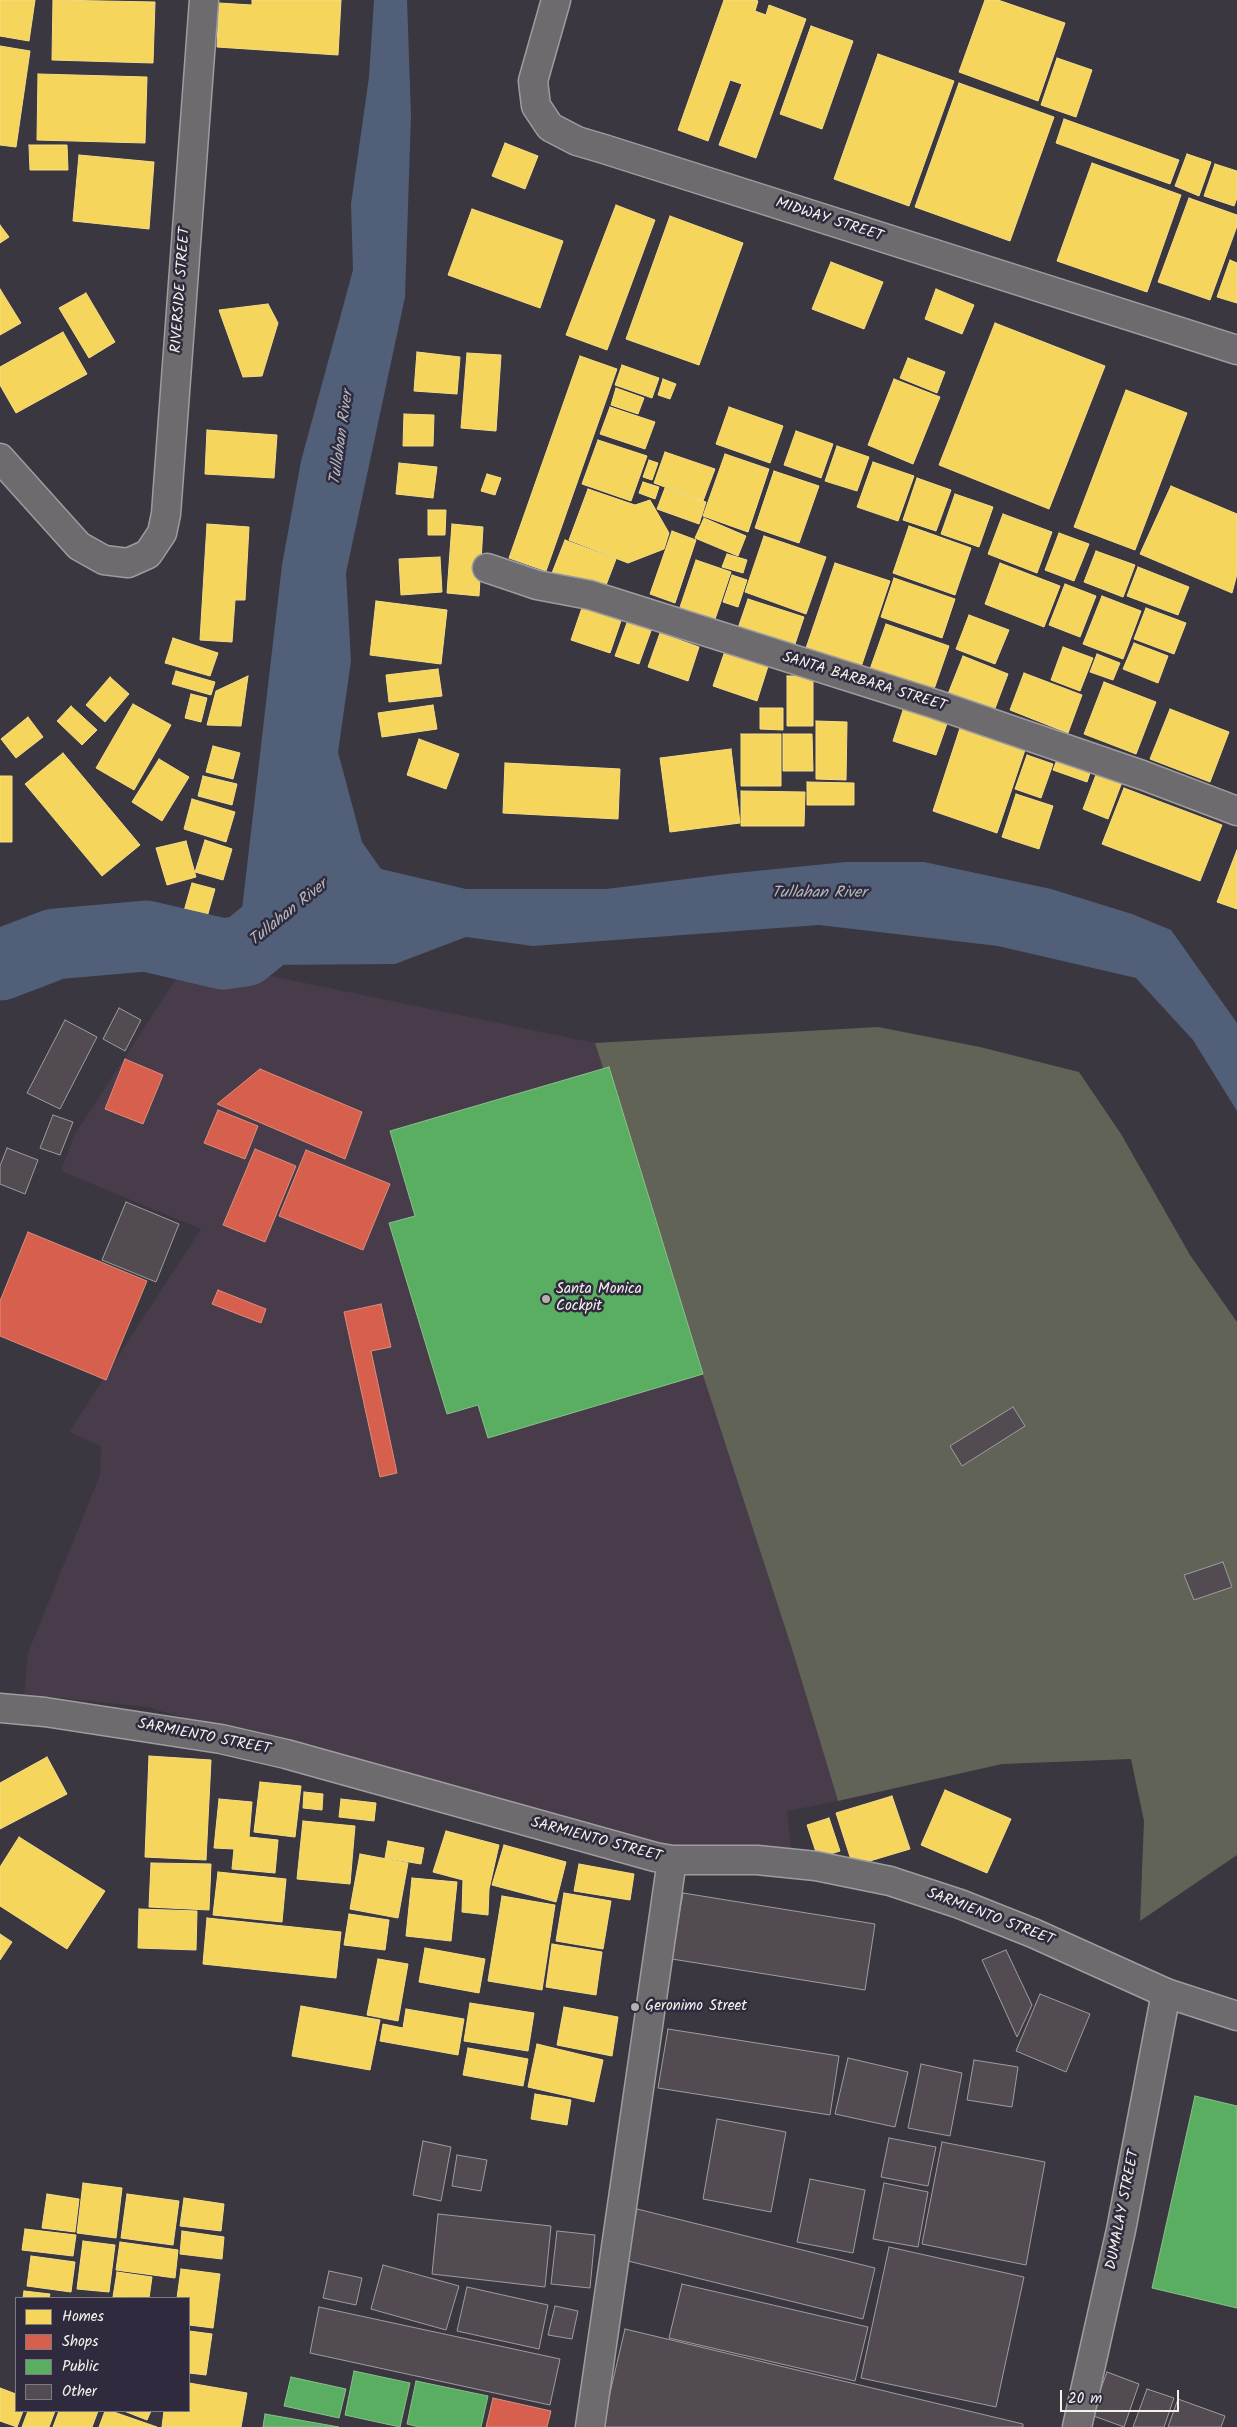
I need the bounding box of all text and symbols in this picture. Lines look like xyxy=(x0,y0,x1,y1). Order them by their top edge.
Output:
street label: MIDWAY STREET xyxy=(773,195,885,247)
street label: RIVERSIDE STREET xyxy=(169,226,195,354)
water label: Tullahan River xyxy=(327,390,359,486)
street label: SANTA BARBARA STREET xyxy=(780,649,948,717)
water label: Tullahan River xyxy=(246,877,332,951)
water label: Tullahan River xyxy=(771,884,867,904)
place label: Santa Monica Cockpit xyxy=(556,1281,642,1316)
marker: Santa Monica Cockpit xyxy=(540,1293,552,1305)
street label: SARMIENTO STREET xyxy=(136,1716,272,1760)
street label: SARMIENTO STREET xyxy=(529,1815,663,1867)
street label: SARMIENTO STREET xyxy=(924,1885,1056,1951)
place label: Geronimo Street xyxy=(645,1998,747,2016)
marker: Geronimo Street xyxy=(629,2001,641,2013)
street label: DUMALAY STREET xyxy=(1104,2148,1144,2272)
legend xyxy=(15,2297,190,2412)
text: Homes xyxy=(62,2305,104,2329)
text: Shops xyxy=(62,2330,98,2354)
text: Public xyxy=(62,2355,99,2379)
text: Other xyxy=(62,2380,97,2404)
scale bar xyxy=(1062,2380,1181,2412)
text: 20 m xyxy=(1068,2387,1102,2411)

